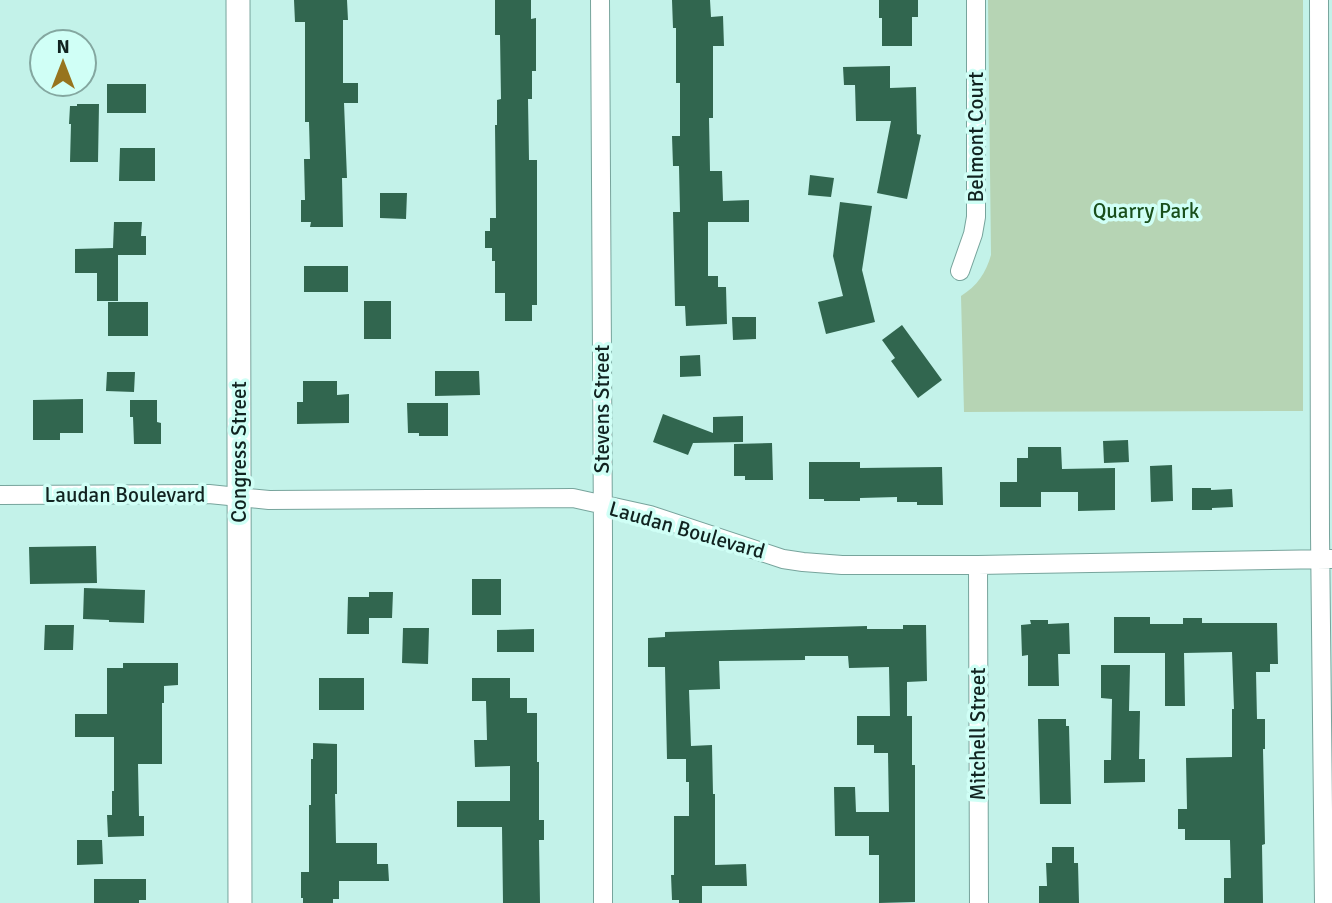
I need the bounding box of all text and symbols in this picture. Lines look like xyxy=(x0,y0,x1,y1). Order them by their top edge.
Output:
north arrow xyxy=(28,28,98,98)
text: N xyxy=(56,35,70,59)
street label: Belmont Court xyxy=(963,72,989,202)
park label: Quarry Park xyxy=(1093,198,1200,224)
street label: Stevens Street xyxy=(589,345,615,473)
street label: Congress Street xyxy=(226,381,252,523)
street label: Laudan Boulevard xyxy=(45,482,205,508)
street label: Laudan Boulevard xyxy=(606,495,768,565)
street label: Mitchell Street xyxy=(965,668,991,801)

